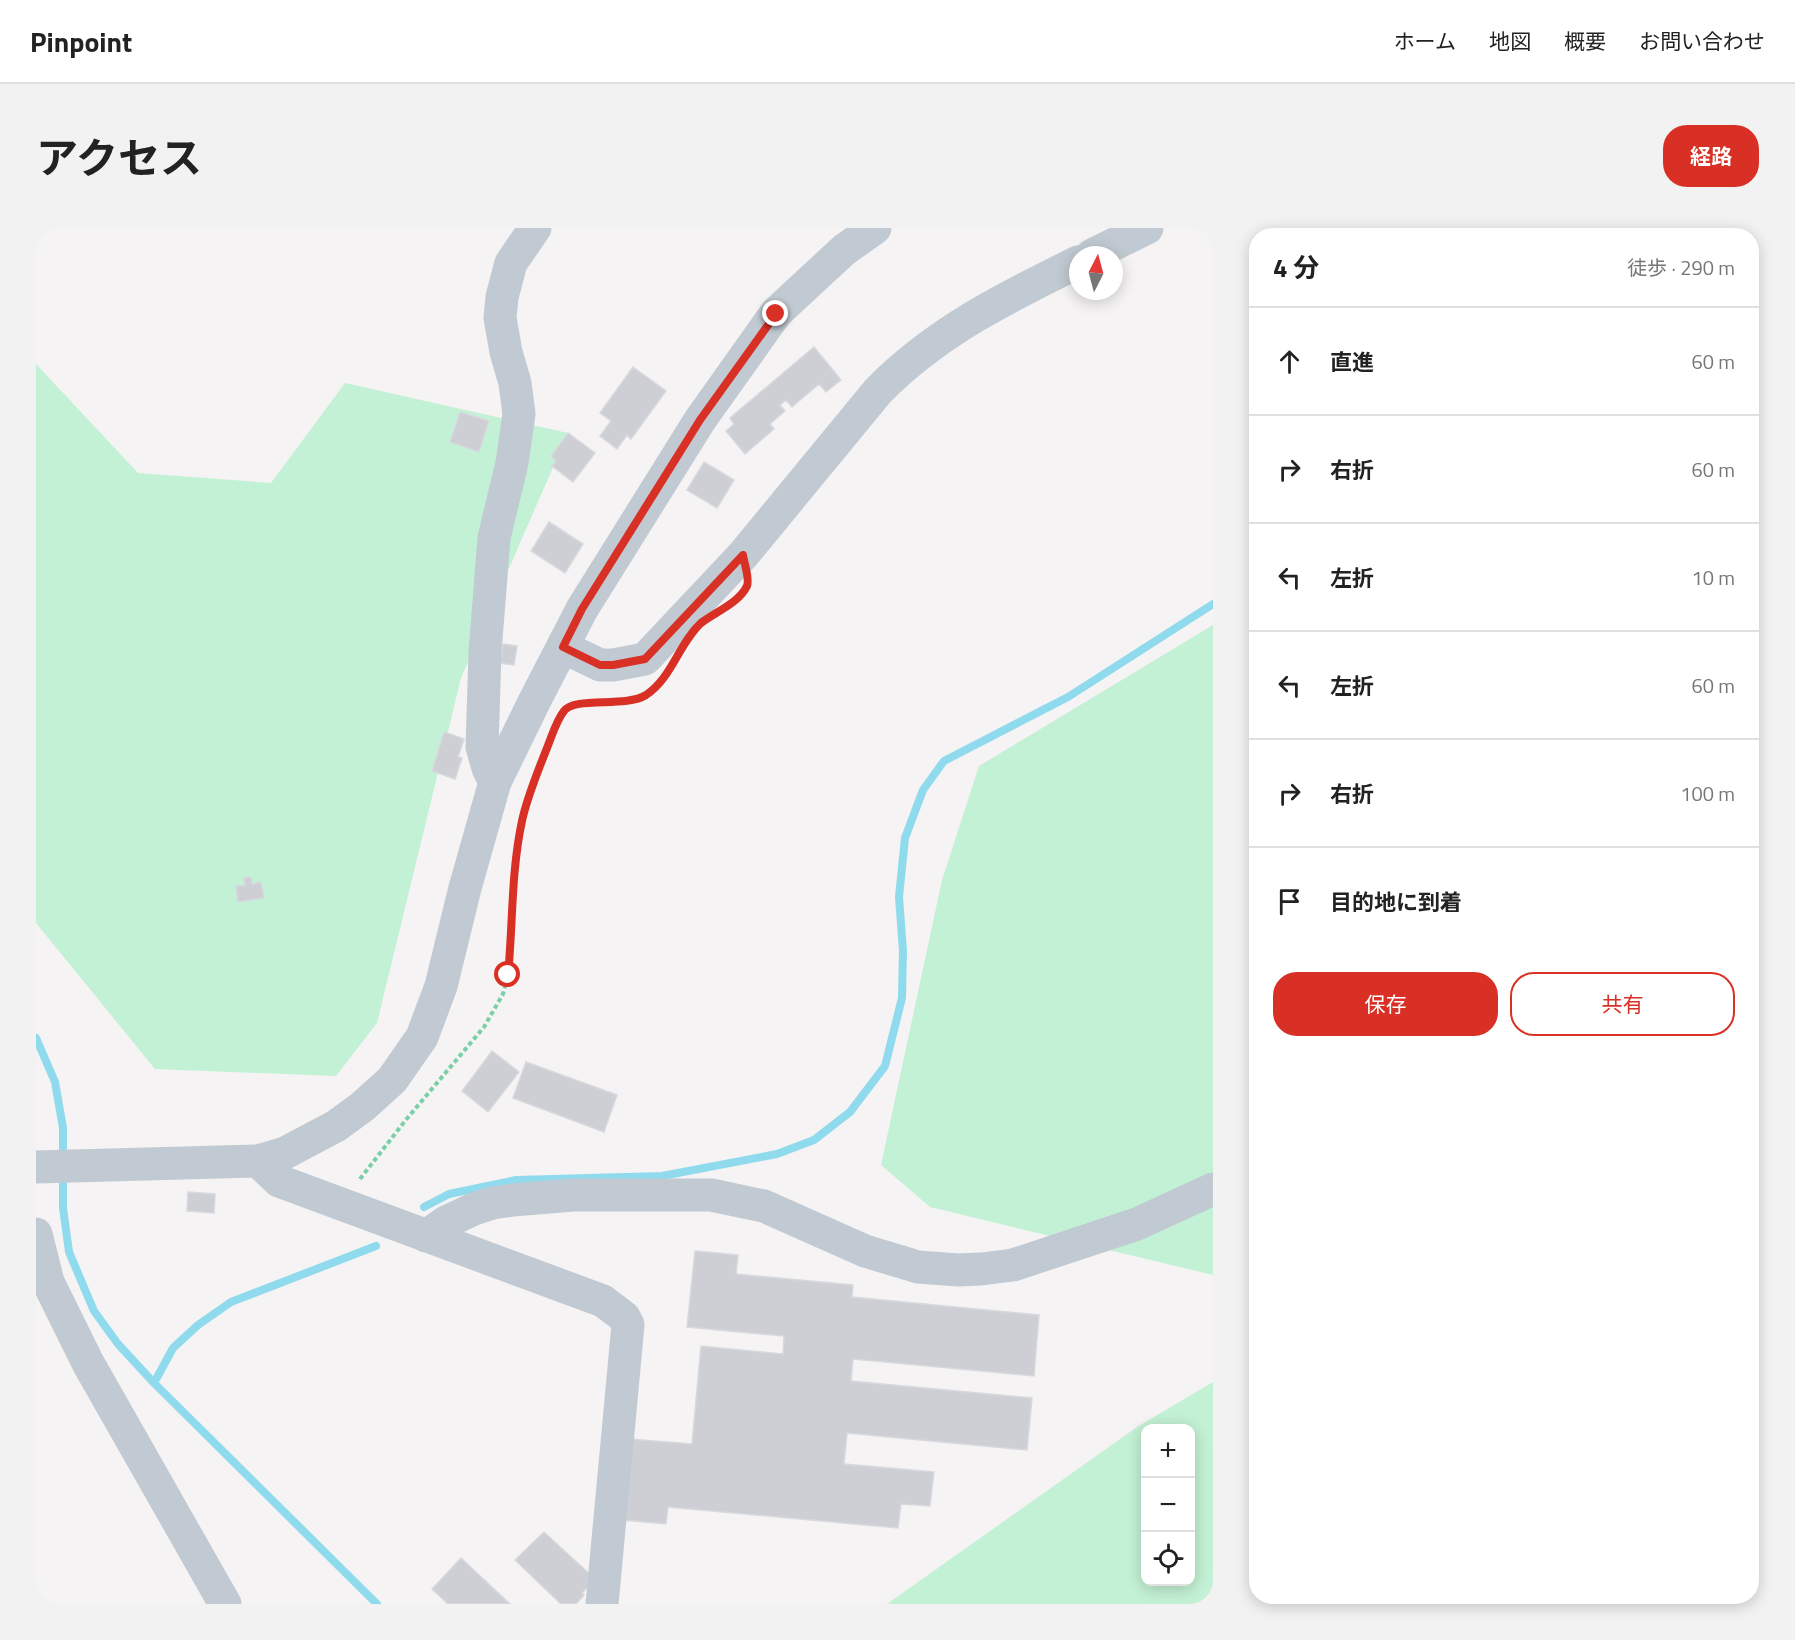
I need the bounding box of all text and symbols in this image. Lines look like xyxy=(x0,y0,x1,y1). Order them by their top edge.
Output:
text: Pinpoint xyxy=(30,20,132,63)
text: ホーム xyxy=(1394,25,1456,57)
text: 地図 xyxy=(1489,25,1531,57)
text: 概要 xyxy=(1564,25,1606,57)
text: お問い合わせ xyxy=(1639,25,1765,57)
text: アクセス xyxy=(36,125,202,189)
button: 経路 xyxy=(1663,125,1759,187)
north arrow xyxy=(1069,246,1123,300)
text: 4 分 xyxy=(1273,248,1319,287)
text: 徒歩 · 290 m xyxy=(1627,252,1735,283)
route end xyxy=(762,300,788,326)
icon: ahead xyxy=(1273,345,1306,378)
text: 直進 xyxy=(1330,345,1374,379)
text: 60 m xyxy=(1691,346,1735,377)
icon: right xyxy=(1273,453,1306,486)
text: 右折 xyxy=(1330,453,1374,487)
text: 60 m xyxy=(1691,454,1735,485)
icon: left xyxy=(1273,561,1306,594)
text: 左折 xyxy=(1330,561,1374,595)
text: 10 m xyxy=(1691,562,1735,593)
icon: left xyxy=(1273,669,1306,702)
text: 左折 xyxy=(1330,669,1374,703)
text: 60 m xyxy=(1691,670,1735,701)
icon: right xyxy=(1273,777,1306,810)
text: 右折 xyxy=(1330,777,1374,811)
text: 100 m xyxy=(1680,778,1735,809)
icon: arrive xyxy=(1273,885,1306,918)
text: 目的地に到着 xyxy=(1330,885,1462,919)
route start xyxy=(494,961,520,987)
button: 保存 xyxy=(1273,972,1498,1036)
button: 共有 xyxy=(1510,972,1735,1036)
map controls xyxy=(1141,1424,1195,1586)
button: + xyxy=(1141,1424,1195,1478)
button: − xyxy=(1141,1478,1195,1532)
button: locate xyxy=(1141,1532,1195,1586)

